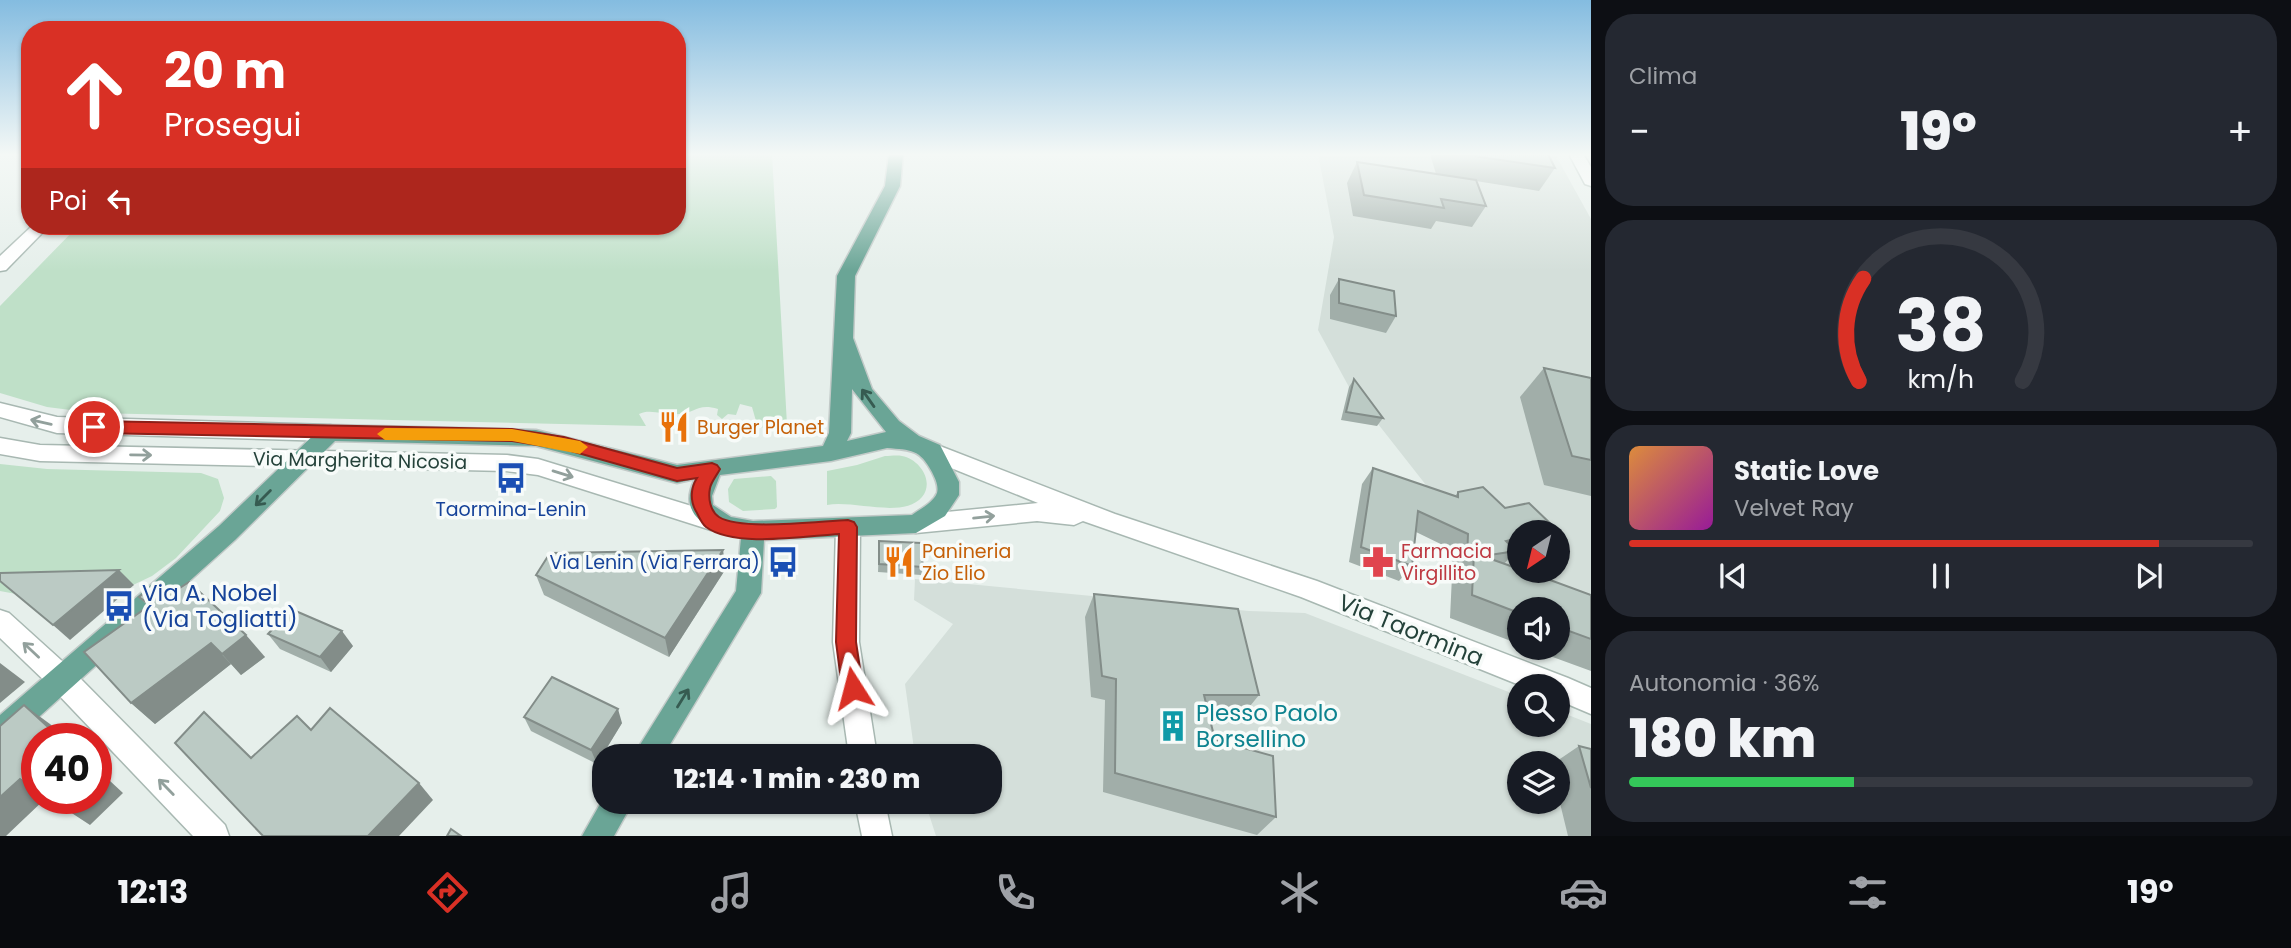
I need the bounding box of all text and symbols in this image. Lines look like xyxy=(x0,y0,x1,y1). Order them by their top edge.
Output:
text: 20 m xyxy=(164,37,286,105)
icon: ahead xyxy=(49,49,140,140)
text: Clima xyxy=(1629,60,1697,92)
text: 19° xyxy=(1900,95,1977,168)
text: Prosegui xyxy=(164,102,301,147)
text: − xyxy=(1629,105,1650,158)
text: + xyxy=(2227,105,2253,158)
icon: left xyxy=(101,182,139,220)
text: Poi xyxy=(49,183,87,219)
text: 38 xyxy=(1895,276,1987,377)
text: km/h xyxy=(1908,362,1974,397)
one-way arrow xyxy=(861,389,875,408)
pin xyxy=(64,397,124,457)
icon: arrive xyxy=(75,408,113,446)
restaurant icon: Burger Planet xyxy=(657,410,691,444)
one-way arrow xyxy=(30,414,53,428)
place label: Burger Planet xyxy=(697,414,824,441)
street label: Via Margherita Nicosia xyxy=(253,445,467,476)
one-way arrow xyxy=(129,449,152,462)
text: Static Love xyxy=(1734,453,1879,489)
bus stop icon: Taormina-Lenin xyxy=(494,461,528,495)
one-way arrow xyxy=(552,469,574,482)
one-way arrow xyxy=(255,490,272,507)
text: Velvet Ray xyxy=(1734,492,1854,524)
place label: Taormina-Lenin xyxy=(435,496,587,523)
one-way arrow xyxy=(972,510,995,523)
north arrow xyxy=(1507,520,1570,583)
map controls xyxy=(1507,520,1570,814)
place label: Panineria Zio Elio xyxy=(922,538,1011,587)
place label: Farmacia Virgillito xyxy=(1401,538,1492,587)
bus stop icon: Via Lenin (Via Ferrara) xyxy=(766,545,800,579)
restaurant icon: Panineria Zio Elio xyxy=(882,545,916,579)
pharmacy icon: Farmacia Virgillito xyxy=(1361,545,1395,579)
place label: Via Lenin (Via Ferrara) xyxy=(550,549,760,576)
icon: previous xyxy=(1714,557,1752,595)
icon: pause xyxy=(1922,557,1960,595)
icon: next xyxy=(2130,557,2168,595)
place label: Via A. Nobel (Via Togliatti) xyxy=(142,577,298,635)
street label: Via Taormina xyxy=(1334,586,1488,674)
bus stop icon: Via A. Nobel (Via Togliatti) xyxy=(102,589,136,623)
button: sound xyxy=(1507,597,1570,660)
one-way arrow xyxy=(23,642,40,659)
position arrow xyxy=(816,651,890,725)
text: Autonomia · 36% xyxy=(1629,667,1819,699)
button: search xyxy=(1507,674,1570,737)
one-way arrow xyxy=(675,689,690,708)
place label: Plesso Paolo Borsellino xyxy=(1196,697,1338,755)
text: 180 km xyxy=(1629,702,1816,775)
building icon: Plesso Paolo Borsellino xyxy=(1156,709,1190,743)
speed limit sign: 40 xyxy=(21,723,112,814)
button: layers xyxy=(1507,751,1570,814)
text: 12:14 · 1 min · 230 m xyxy=(674,761,920,797)
one-way arrow xyxy=(158,779,175,796)
icon: directions xyxy=(423,868,472,917)
icon: music xyxy=(707,868,756,917)
icon: phone xyxy=(991,868,1040,917)
icon: climate xyxy=(1275,868,1324,917)
icon: car xyxy=(1559,868,1608,917)
icon: filters xyxy=(1843,868,1892,917)
text: 12:13 xyxy=(117,869,188,914)
text: 19° xyxy=(2127,869,2173,914)

